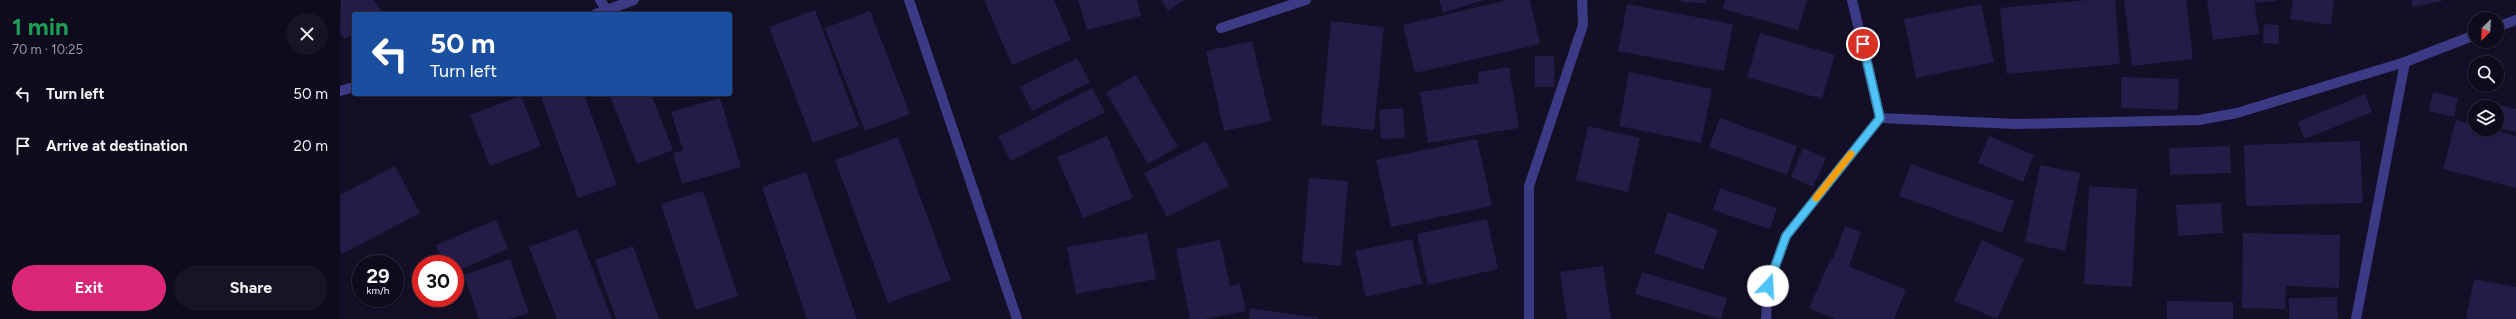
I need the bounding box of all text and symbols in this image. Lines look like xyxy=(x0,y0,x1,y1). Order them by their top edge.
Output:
text: 1 min xyxy=(12,12,69,41)
north arrow xyxy=(2468,12,2504,48)
map controls xyxy=(2468,12,2504,136)
button: close xyxy=(286,13,328,55)
text: 50 m xyxy=(430,26,496,60)
pin xyxy=(1846,27,1880,61)
icon: left xyxy=(364,28,416,80)
icon: arrive xyxy=(1852,33,1874,55)
text: 70 m · 10:25 xyxy=(12,42,83,57)
button: search xyxy=(2468,56,2504,92)
text: Turn left xyxy=(430,60,497,82)
icon: left xyxy=(12,83,34,105)
text: Turn left xyxy=(46,85,104,103)
text: 50 m xyxy=(293,85,328,103)
button: layers xyxy=(2468,100,2504,136)
icon: arrive xyxy=(12,135,34,157)
text: Arrive at destination xyxy=(46,137,187,155)
text: 20 m xyxy=(294,137,328,155)
speed limit sign: 30 xyxy=(412,255,464,307)
text: 29 xyxy=(366,264,390,288)
button: Exit xyxy=(12,265,166,311)
button: Share xyxy=(174,265,328,311)
position arrow xyxy=(1747,265,1789,307)
text: km/h xyxy=(367,284,389,297)

